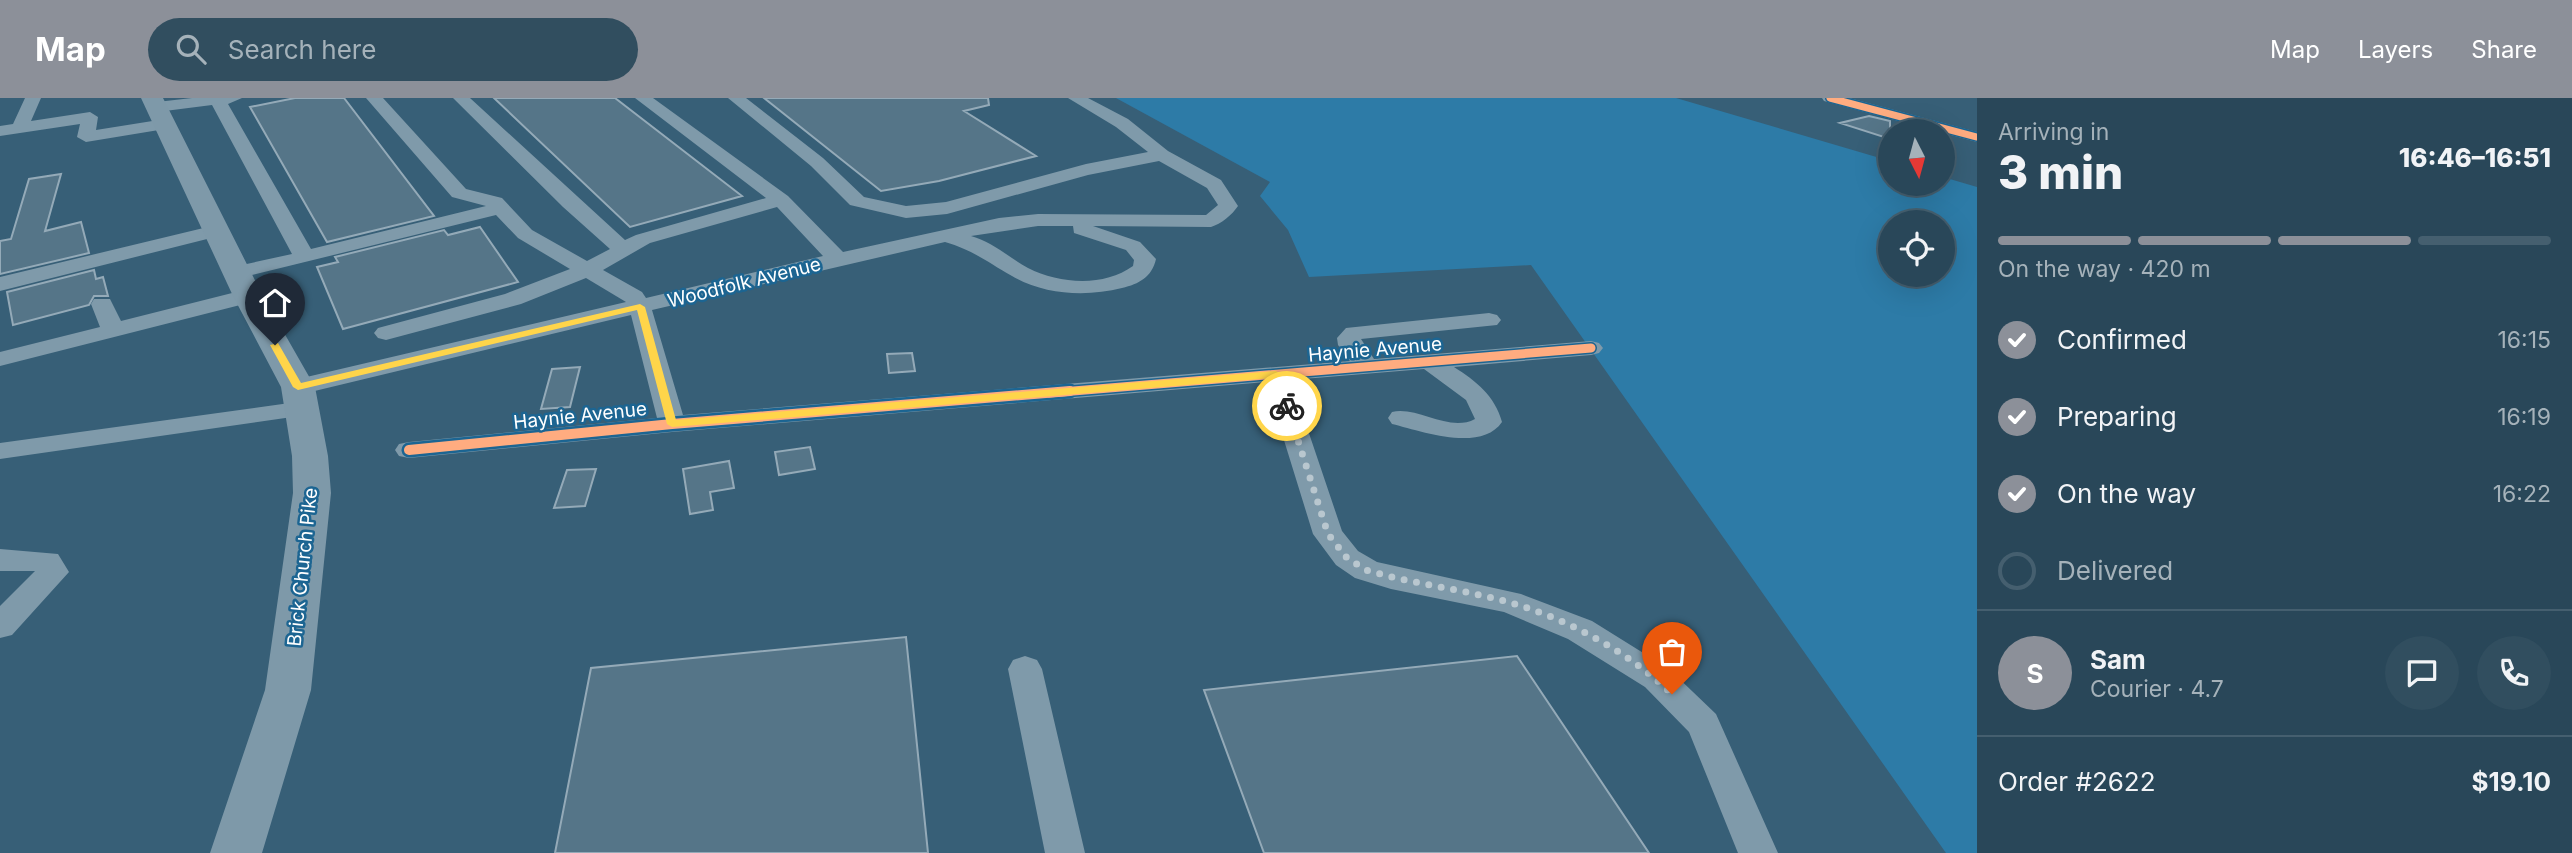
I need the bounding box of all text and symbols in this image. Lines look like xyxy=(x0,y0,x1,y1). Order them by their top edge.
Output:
search box xyxy=(148,18,638,81)
text: Map xyxy=(35,29,106,69)
icon: search xyxy=(172,30,210,68)
text: Search here xyxy=(228,34,376,65)
text: Map xyxy=(2270,35,2320,64)
text: Layers xyxy=(2358,35,2433,64)
text: Share xyxy=(2471,35,2537,64)
text: Arriving in xyxy=(1998,118,2109,146)
north arrow xyxy=(1878,119,1955,196)
map controls xyxy=(1878,119,1955,287)
text: 16:46–16:51 xyxy=(2399,142,2551,173)
text: 3 min xyxy=(1998,144,2123,200)
button: locate xyxy=(1878,210,1955,287)
street label: Woodfolk Avenue xyxy=(665,252,823,313)
text: On the way · 420 m xyxy=(1998,255,2211,283)
pin xyxy=(245,273,305,345)
icon: home xyxy=(256,284,294,322)
icon: check xyxy=(1998,321,2036,359)
text: Confirmed xyxy=(2057,324,2187,355)
text: 16:15 xyxy=(2497,326,2551,354)
street label: Haynie Avenue xyxy=(1307,332,1443,367)
courier xyxy=(1252,371,1322,441)
icon: bike xyxy=(1268,387,1306,425)
street label: Haynie Avenue xyxy=(512,397,648,434)
icon: check xyxy=(1998,398,2036,436)
text: Preparing xyxy=(2057,401,2177,432)
text: 16:19 xyxy=(2497,403,2551,431)
icon: check xyxy=(1998,475,2036,513)
text: On the way xyxy=(2057,478,2196,509)
text: 16:22 xyxy=(2493,480,2551,508)
street label: Brick Church Pike xyxy=(283,487,322,648)
text: Delivered xyxy=(2057,555,2173,586)
pin xyxy=(1642,622,1702,694)
icon: bag xyxy=(1653,633,1691,671)
button: chat xyxy=(2385,636,2459,710)
button: phone xyxy=(2477,636,2551,710)
text: Sam xyxy=(2090,644,2146,675)
text: S xyxy=(2026,658,2044,689)
text: Courier · 4.7 xyxy=(2090,675,2224,703)
text: Order #2622 xyxy=(1998,766,2156,797)
text: $19.10 xyxy=(2472,766,2551,797)

